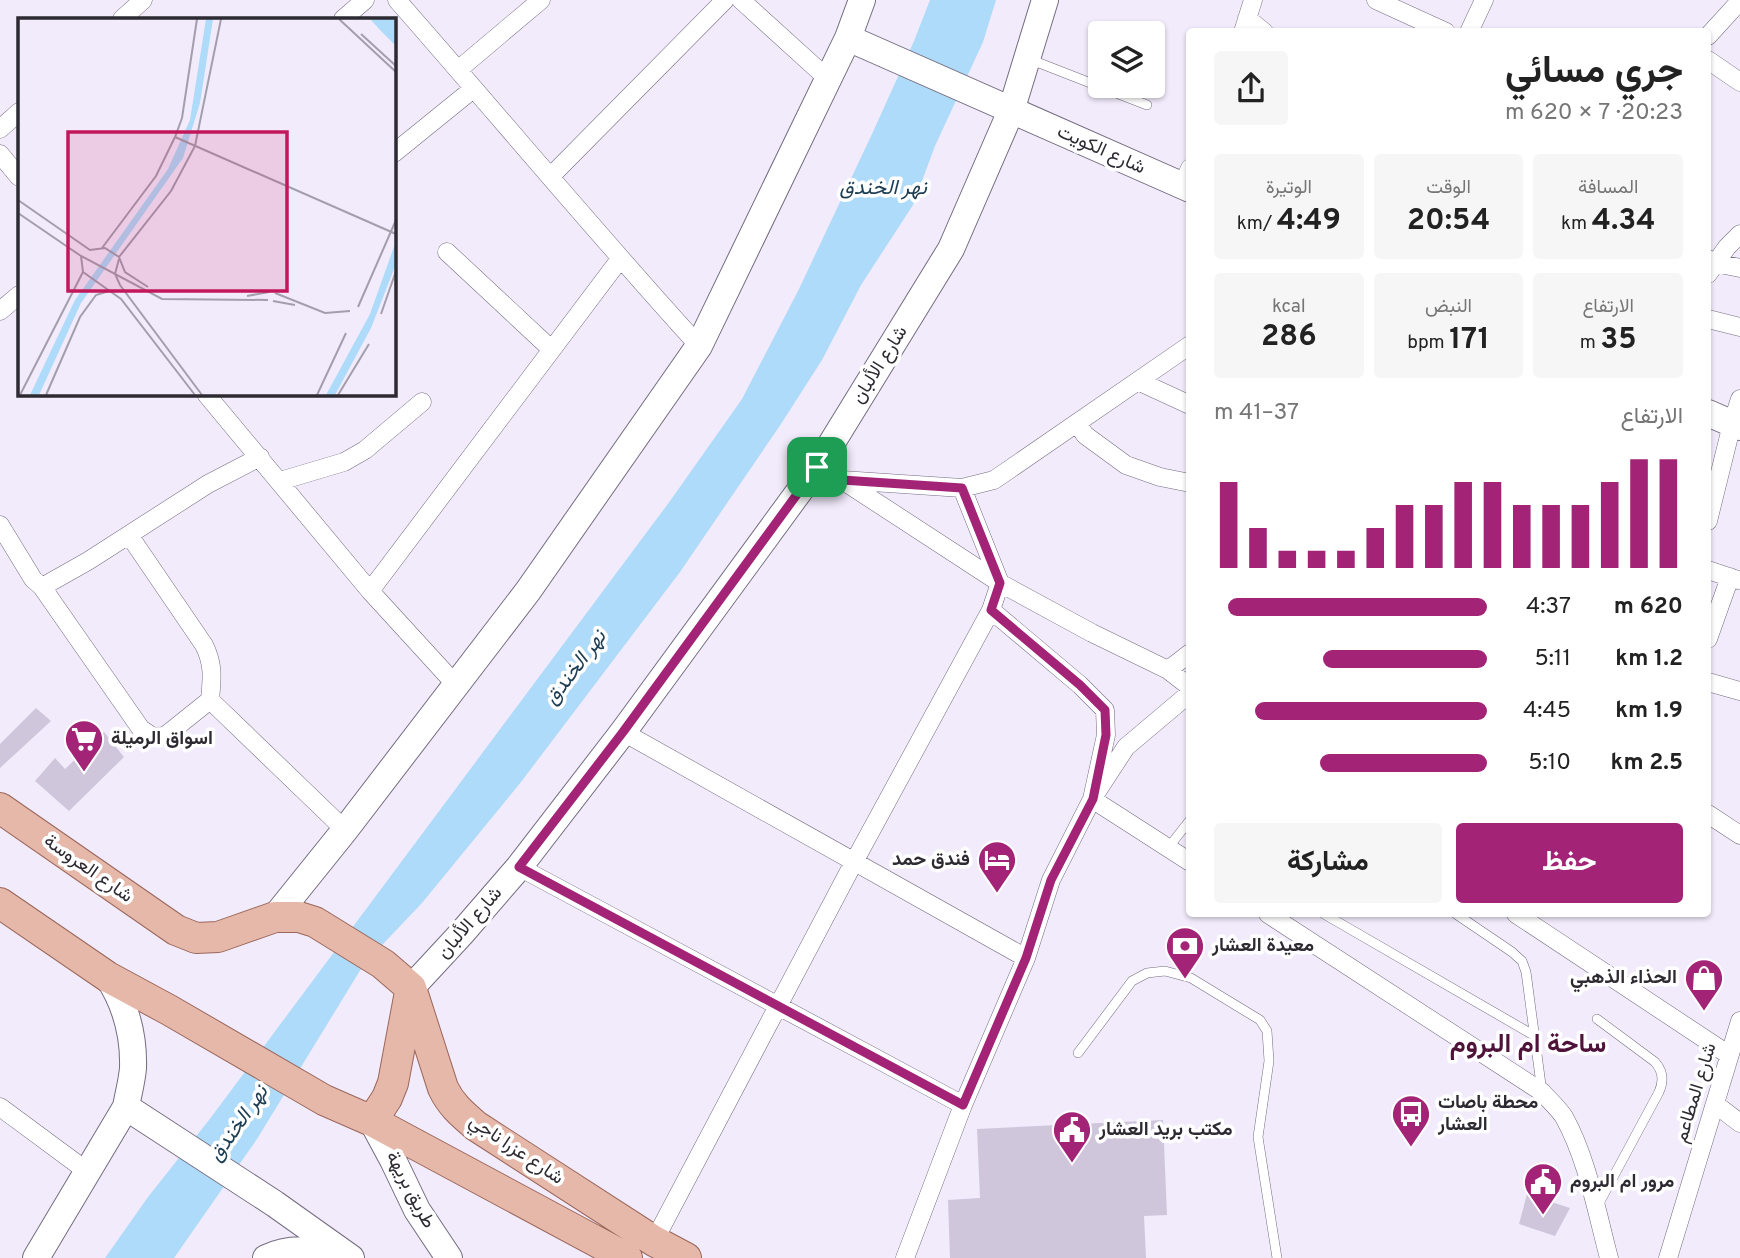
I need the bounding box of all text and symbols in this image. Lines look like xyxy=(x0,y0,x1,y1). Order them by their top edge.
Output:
inset map xyxy=(18,18,396,396)
map controls xyxy=(1088,21,1165,98)
button: layers xyxy=(1088,21,1165,98)
text: جري مسائي xyxy=(1505,48,1683,97)
button: share xyxy=(1214,51,1288,125)
text: 20:23 · 7 × 620 m xyxy=(1505,99,1683,128)
street label: شارع الكويت xyxy=(1053,120,1149,180)
water label: نهر الخندق xyxy=(839,175,928,202)
text: الوتيرة xyxy=(1266,176,1312,200)
text: الوقت xyxy=(1426,176,1471,200)
text: المسافة xyxy=(1578,176,1638,200)
text: 4:49 xyxy=(1277,203,1341,240)
text: 20:54 xyxy=(1407,203,1490,240)
text: 4.34 xyxy=(1592,203,1655,240)
text: /km xyxy=(1237,212,1277,236)
text: km xyxy=(1561,212,1592,236)
text: kcal xyxy=(1272,295,1306,319)
text: النبض xyxy=(1425,295,1472,319)
text: الارتفاع xyxy=(1582,295,1634,319)
text: 286 xyxy=(1261,319,1317,356)
street label: شارع الألبان xyxy=(847,321,913,409)
text: 171 xyxy=(1449,322,1490,359)
text: 35 xyxy=(1600,322,1637,359)
text: bpm xyxy=(1407,331,1449,355)
text: m xyxy=(1580,331,1600,355)
text: 37–41 m xyxy=(1214,399,1299,428)
text: الارتفاع xyxy=(1621,403,1683,432)
pin xyxy=(787,437,847,497)
icon: arrive xyxy=(798,448,836,486)
text: 4:37 xyxy=(1526,593,1571,622)
text: 620 m xyxy=(1614,593,1683,622)
water label: نهر الخندق xyxy=(539,624,614,711)
text: 5:11 xyxy=(1534,645,1571,674)
text: 1.2 km xyxy=(1615,645,1683,674)
text: 4:45 xyxy=(1523,697,1571,726)
text: 1.9 km xyxy=(1615,697,1683,726)
supermarket icon: اسواق الرميلة xyxy=(63,718,105,773)
place label: اسواق الرميلة xyxy=(111,727,213,751)
text: 5:10 xyxy=(1528,749,1571,778)
text: 2.5 km xyxy=(1610,749,1683,778)
button: مشاركة xyxy=(1214,823,1442,903)
button: حفظ xyxy=(1456,823,1683,903)
street label: شارع العروسة xyxy=(39,829,137,909)
hotel icon: فندق حمد xyxy=(976,839,1018,894)
place label: فندق حمد xyxy=(892,848,970,872)
street label: شارع الألبان xyxy=(432,882,508,964)
bank icon: معيدة العشار xyxy=(1164,925,1206,980)
place label: معيدة العشار xyxy=(1211,934,1314,958)
shop icon: الحذاء الذهبي xyxy=(1683,957,1725,1012)
place label: الحذاء الذهبي xyxy=(1570,966,1677,993)
district label: ساحة ام البروم xyxy=(1450,1029,1606,1062)
street label: شارع المطاعم xyxy=(1669,1040,1723,1146)
water label: نهر الخندق xyxy=(203,1080,276,1168)
place label: محطة باصات العشار xyxy=(1437,1091,1538,1137)
bus stop icon: محطة باصات العشار xyxy=(1390,1093,1432,1148)
public building icon: مكتب بريد العشار xyxy=(1051,1109,1093,1164)
street label: شارع عزرا ناجي xyxy=(463,1110,568,1192)
place label: مكتب بريد العشار xyxy=(1098,1118,1233,1142)
street label: طريق بريهة xyxy=(380,1147,440,1233)
public building icon: مرور ام البروم xyxy=(1522,1161,1564,1216)
place label: مرور ام البروم xyxy=(1570,1170,1674,1194)

